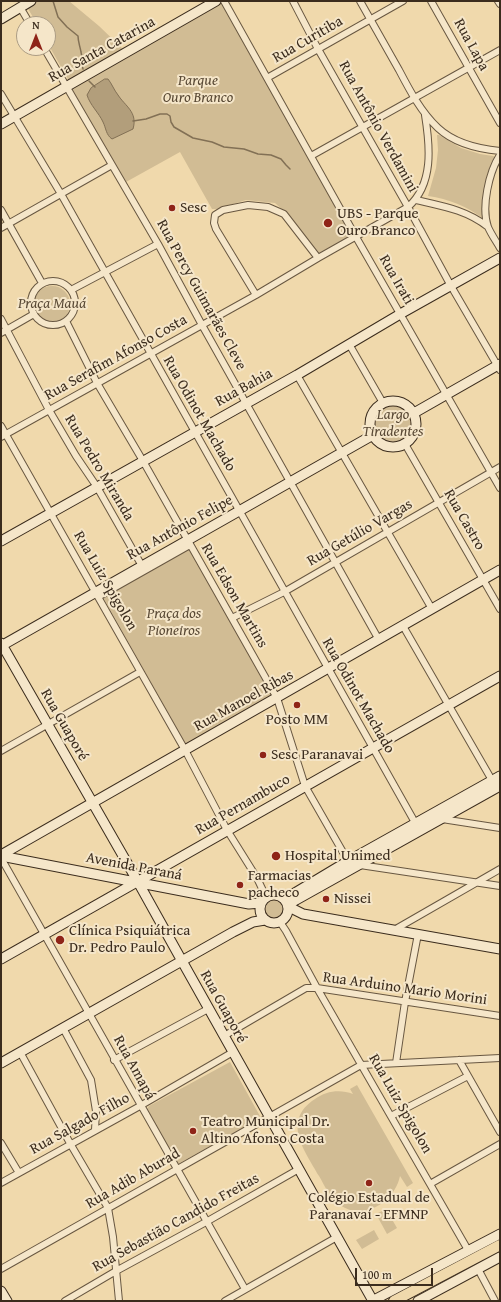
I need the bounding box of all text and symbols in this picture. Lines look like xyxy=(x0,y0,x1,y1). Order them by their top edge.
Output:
street label: Rua Santa Catarina xyxy=(46,13,158,87)
street label: Rua Curitiba xyxy=(270,13,346,67)
north arrow xyxy=(16,16,56,56)
street label: Rua Lapa xyxy=(449,16,493,74)
text: N xyxy=(32,17,40,33)
street label: Rua Antônio Verdamini xyxy=(334,58,422,196)
park label: Parque Ouro Branco xyxy=(163,72,233,107)
place label: Sesc xyxy=(180,199,207,217)
marker: Sesc xyxy=(167,203,177,213)
place label: UBS - Parque Ouro Branco xyxy=(337,205,419,240)
street label: Rua Percy Guimarães Cleve xyxy=(152,217,250,373)
marker: UBS - Parque Ouro Branco xyxy=(322,217,334,229)
street label: Rua Irati xyxy=(375,252,417,308)
park label: Praça Mauá xyxy=(18,295,86,313)
street label: Rua Serafim Afonso Costa xyxy=(42,311,190,405)
street label: Rua Odinot Machado xyxy=(159,353,239,475)
street label: Rua Bahia xyxy=(212,365,276,411)
park label: Largo Tiradentes xyxy=(363,406,423,441)
street label: Rua Pedro Miranda xyxy=(60,412,138,524)
street label: Rua Castro xyxy=(439,486,489,554)
street label: Rua Antônio Felipe xyxy=(124,491,236,565)
street label: Rua Getúlio Vargas xyxy=(304,496,416,570)
street label: Rua Luiz Spigolon xyxy=(69,528,141,634)
street label: Rua Edson Martins xyxy=(197,541,271,651)
park label: Praça dos Pioneiros xyxy=(147,605,201,640)
street label: Rua Odinot Machado xyxy=(318,635,398,757)
street label: Rua Manoel Ribas xyxy=(191,666,297,736)
street label: Rua Guaporé xyxy=(36,686,92,764)
marker: Posto MM xyxy=(292,700,302,710)
place label: Posto MM xyxy=(266,711,328,729)
place label: Sesc Paranavai xyxy=(271,746,363,764)
marker: Sesc Paranavai xyxy=(258,750,268,760)
street label: Rua Pernambuco xyxy=(192,771,294,839)
place label: Hospital Unimed xyxy=(285,847,391,865)
street label: Avenida Paraná xyxy=(85,849,183,885)
marker: Hospital Unimed xyxy=(270,850,282,862)
place label: Farmacias pacheco xyxy=(248,867,311,902)
marker: Farmacias pacheco xyxy=(235,880,245,890)
place label: Nissei xyxy=(334,890,371,908)
marker: Nissei xyxy=(321,894,331,904)
place label: Clínica Psiquiátrica Dr. Pedro Paulo xyxy=(69,922,190,957)
marker: Clínica Psiquiátrica Dr. Pedro Paulo xyxy=(54,934,66,946)
street label: Rua Guaporé xyxy=(196,968,250,1046)
street label: Rua Arduino Mario Morini xyxy=(322,969,488,1009)
street label: Rua Amapá xyxy=(109,1033,159,1103)
street label: Rua Luiz Spigolon xyxy=(364,1051,436,1157)
street label: Rua Salgado Filho xyxy=(27,1089,133,1159)
place label: Teatro Municipal Dr. Altino Afonso Costa xyxy=(201,1113,330,1148)
marker: Teatro Municipal Dr. Altino Afonso Costa xyxy=(188,1126,198,1136)
street label: Rua Adib Aburad xyxy=(83,1145,183,1213)
street label: Rua Sebastião Candido Freitas xyxy=(90,1170,262,1276)
marker: Colégio Estadual de Paranavaí - EFMNP xyxy=(364,1178,374,1188)
place label: Colégio Estadual de Paranavaí - EFMNP xyxy=(308,1189,430,1224)
scale bar xyxy=(357,1260,435,1286)
text: 100 m xyxy=(362,1266,392,1283)

